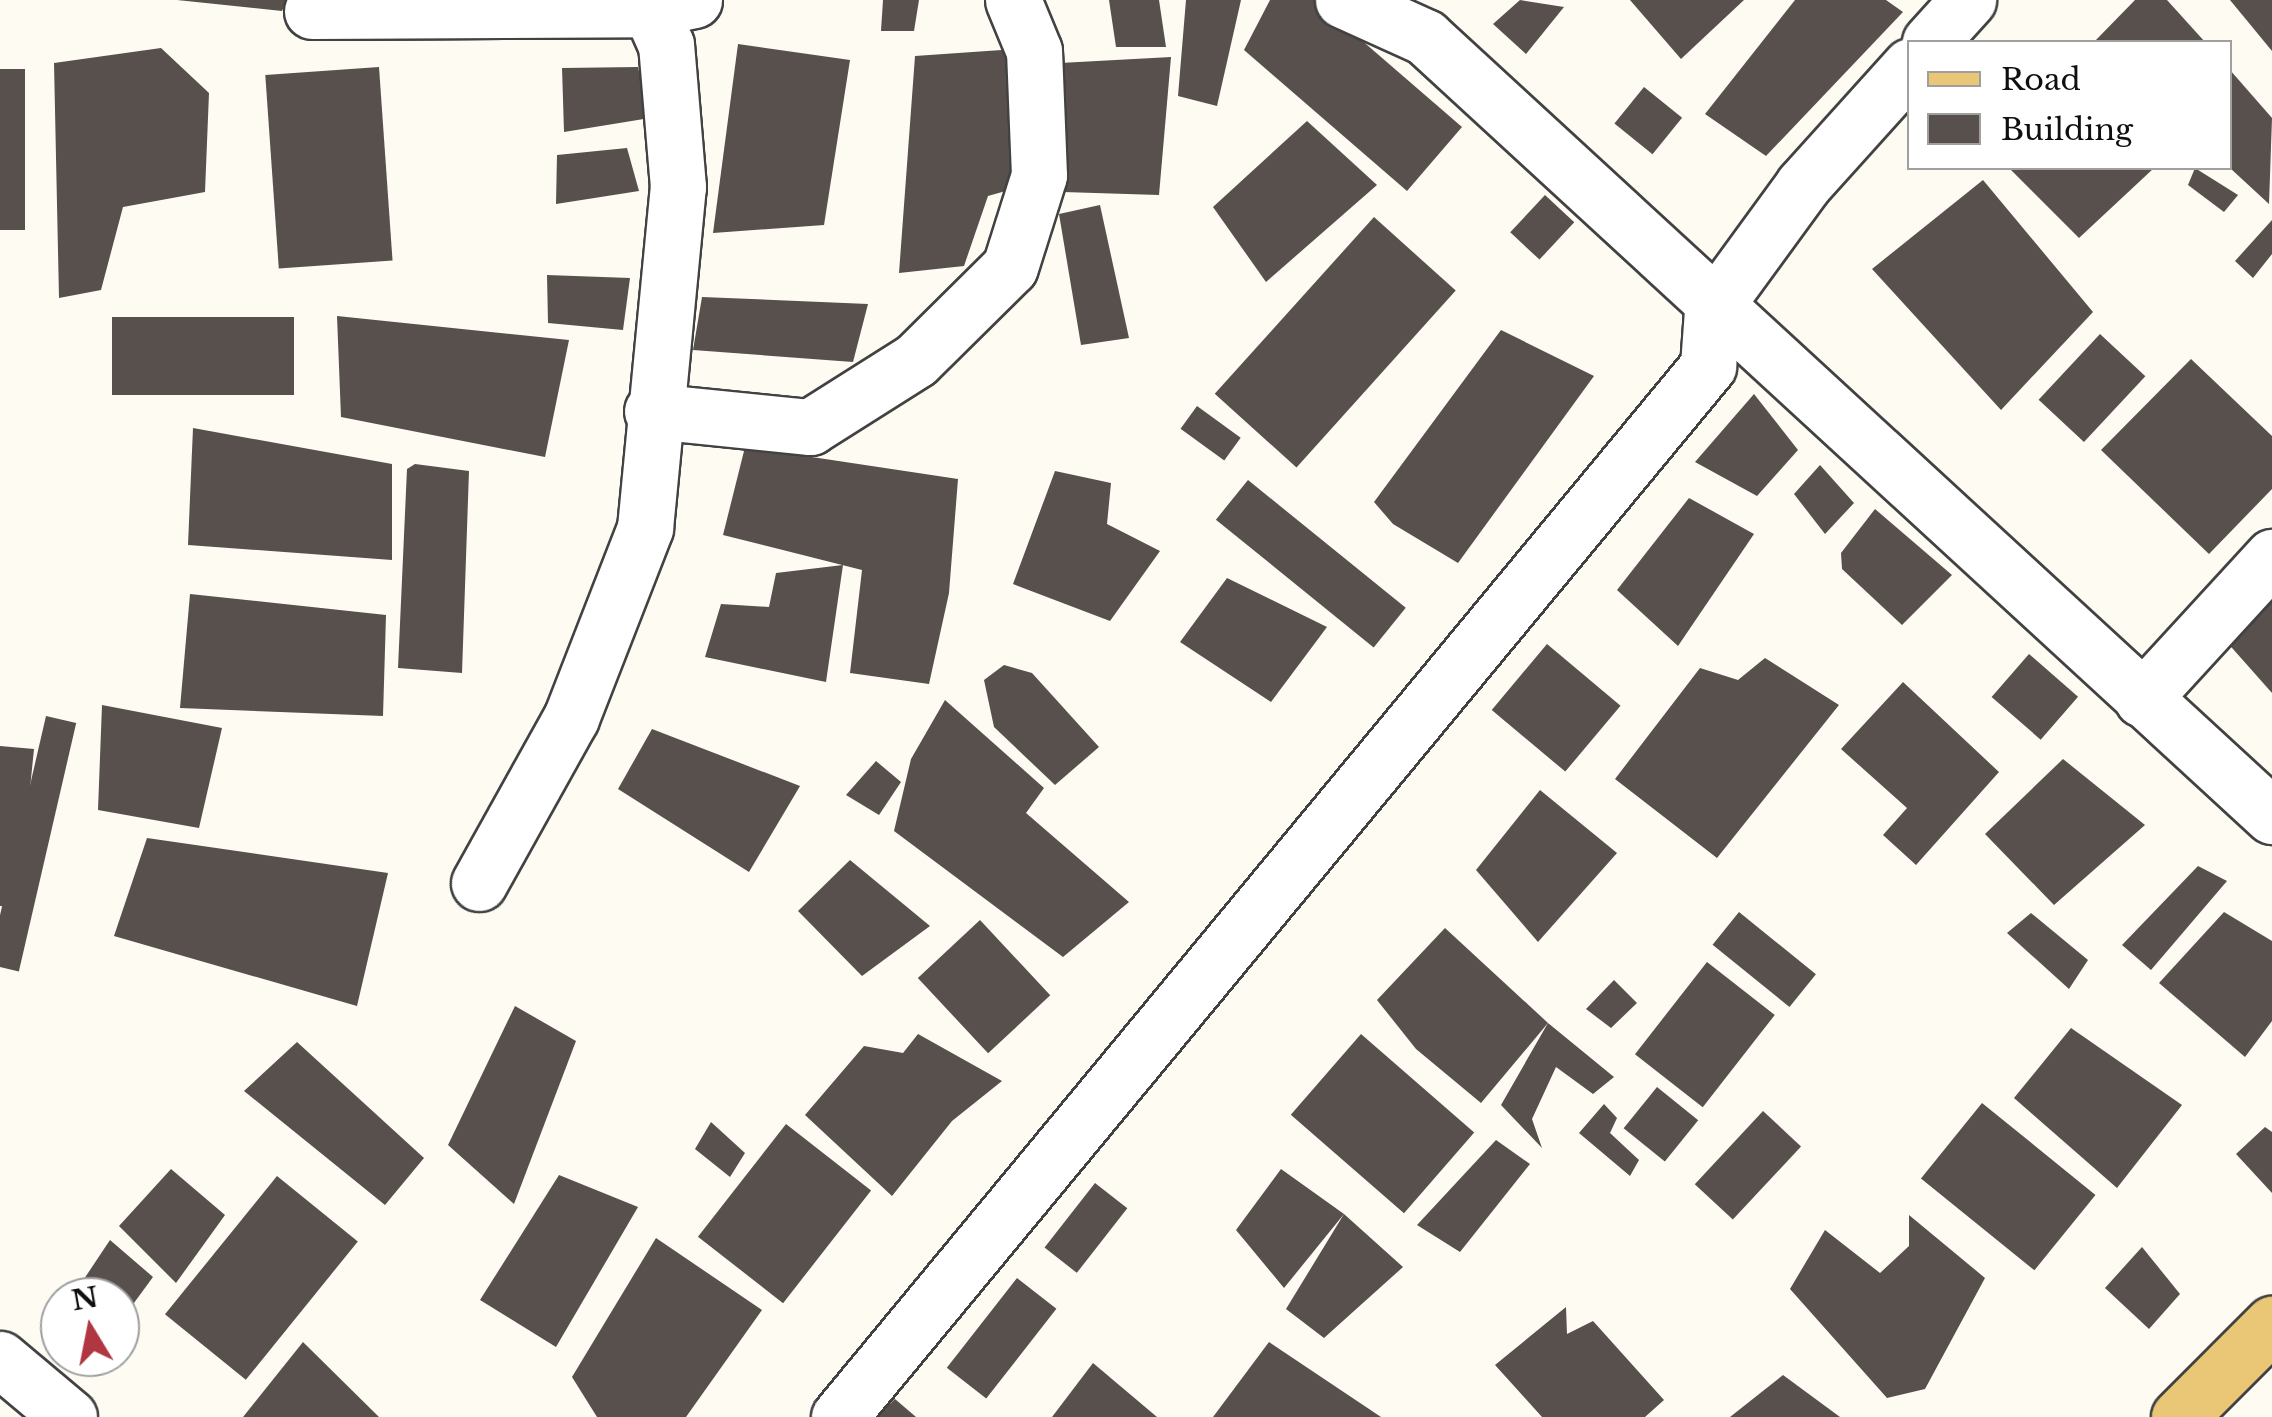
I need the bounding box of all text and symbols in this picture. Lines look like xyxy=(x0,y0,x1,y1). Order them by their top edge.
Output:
legend xyxy=(1907,40,2232,170)
text: Road xyxy=(2001,61,2081,98)
text: Building xyxy=(2001,111,2133,148)
north arrow xyxy=(40,1277,140,1377)
text: N xyxy=(69,1279,101,1318)

